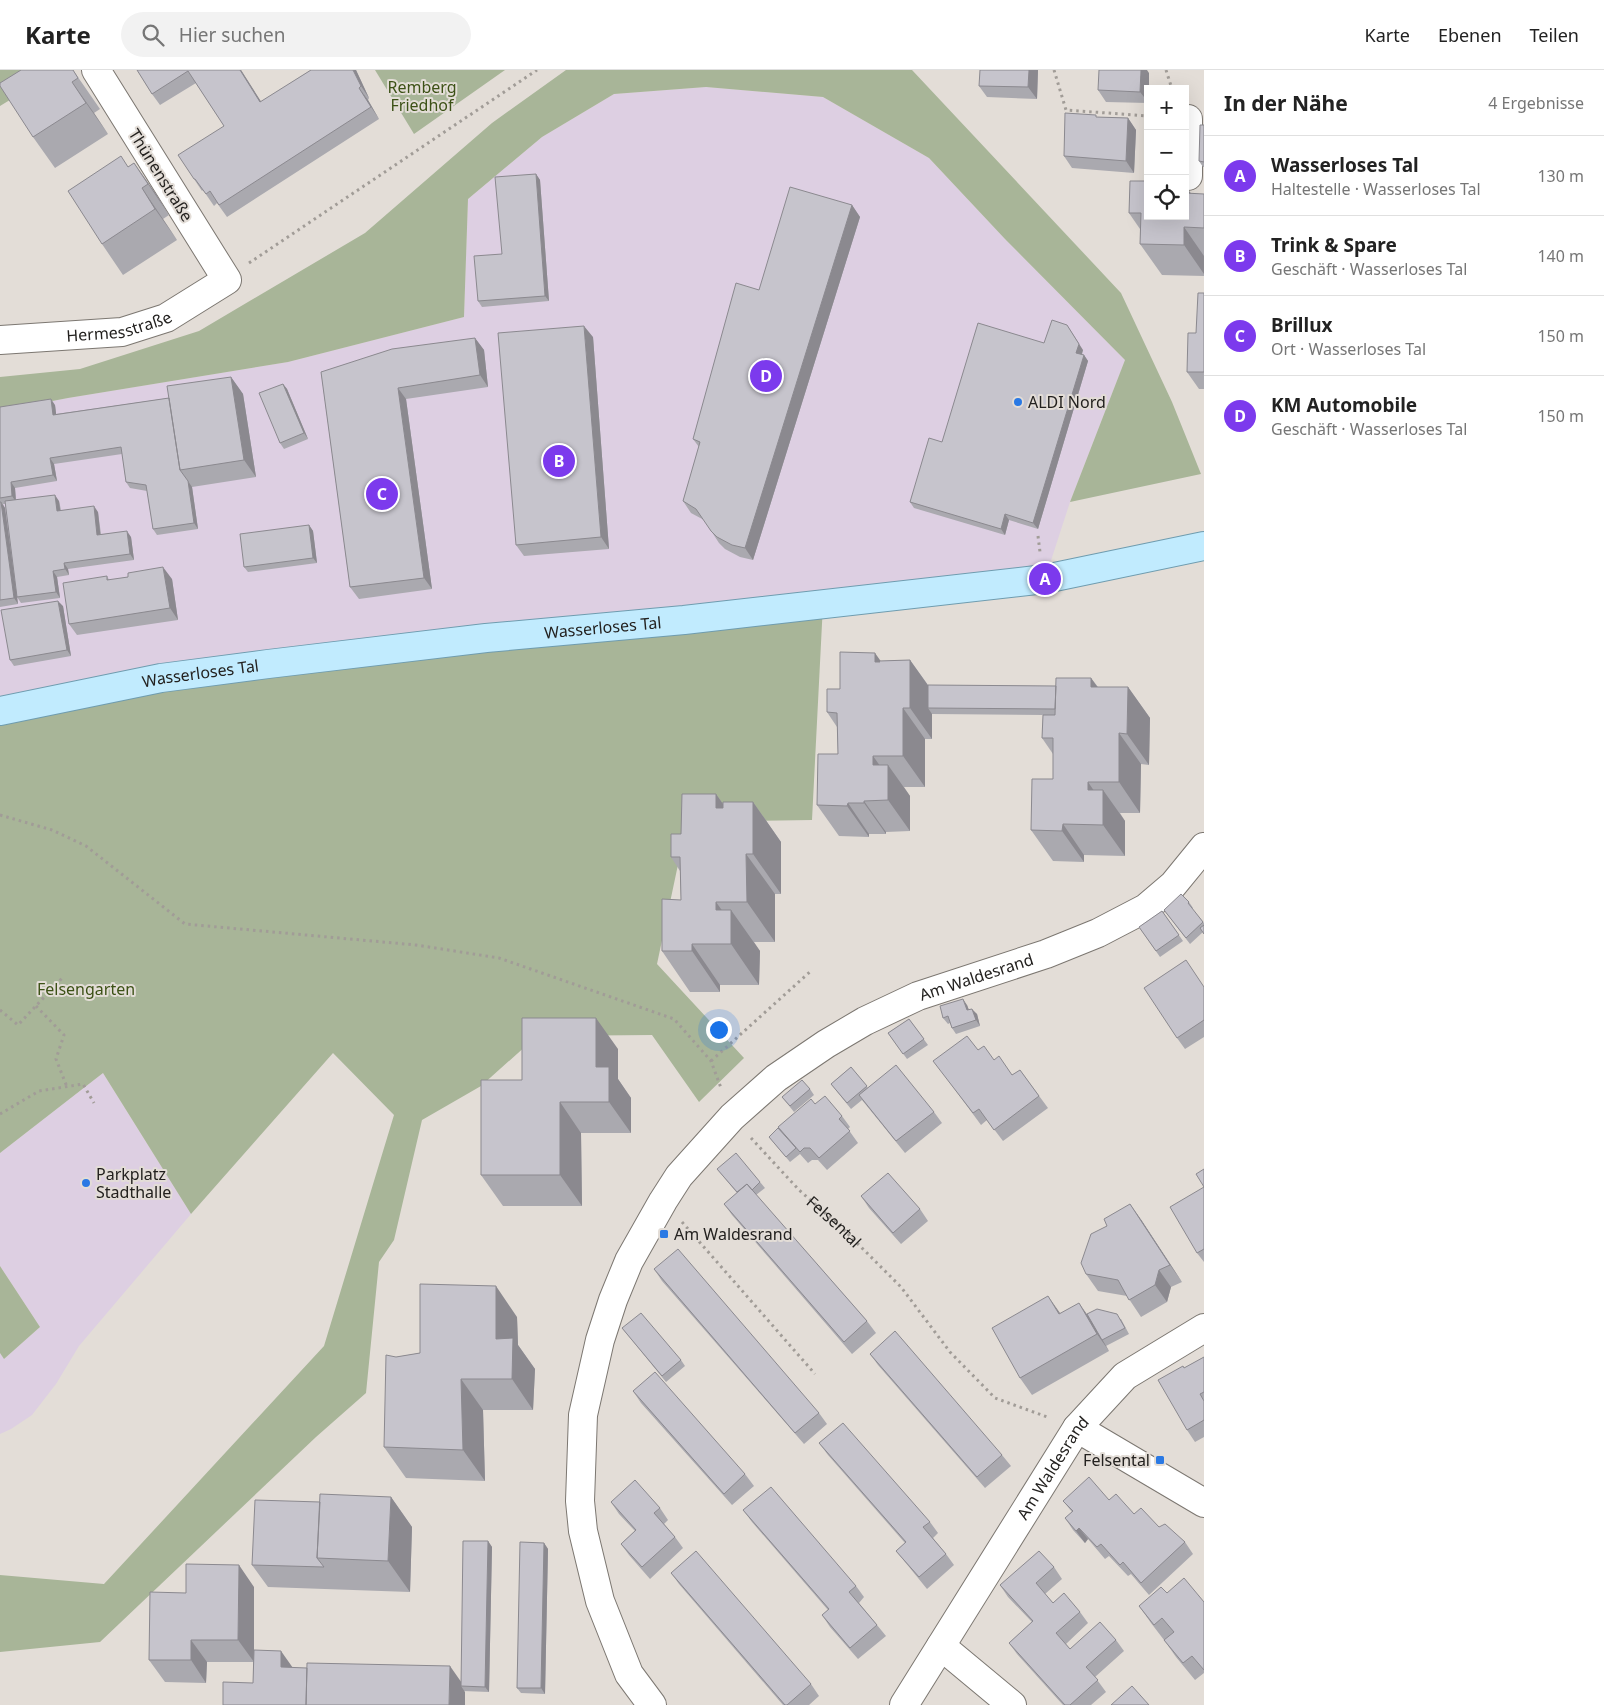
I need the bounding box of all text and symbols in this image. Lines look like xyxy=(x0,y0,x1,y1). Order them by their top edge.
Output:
search box xyxy=(121,12,471,57)
text: Karte xyxy=(25,18,91,51)
icon: search xyxy=(139,21,167,49)
text: Hier suchen xyxy=(179,22,285,48)
text: Karte xyxy=(1365,23,1410,47)
text: Ebenen xyxy=(1438,23,1502,47)
text: Teilen xyxy=(1530,23,1579,47)
park label: Remberg Friedhof xyxy=(387,76,457,116)
map controls xyxy=(1144,85,1189,220)
button: + xyxy=(1144,85,1189,130)
text: In der Nähe xyxy=(1224,89,1348,117)
text: 4 Ergebnisse xyxy=(1488,92,1584,114)
street label: Thünenstraße xyxy=(124,125,198,225)
button: − xyxy=(1144,130,1189,175)
text: Wasserloses Tal xyxy=(1271,152,1419,178)
text: A xyxy=(1234,165,1246,187)
text: 130 m xyxy=(1537,165,1584,187)
button: locate xyxy=(1144,175,1189,220)
text: Haltestelle · Wasserloses Tal xyxy=(1271,178,1481,200)
text: Trink & Spare xyxy=(1271,232,1397,258)
text: B xyxy=(1235,245,1245,267)
text: 140 m xyxy=(1537,245,1584,267)
text: Geschäft · Wasserloses Tal xyxy=(1271,258,1467,280)
street label: Hermesstraße xyxy=(66,306,176,347)
text: Brillux xyxy=(1271,312,1332,338)
text: C xyxy=(1235,325,1245,347)
text: 150 m xyxy=(1537,325,1584,347)
text: Ort · Wasserloses Tal xyxy=(1271,338,1426,360)
pin: D xyxy=(750,357,782,395)
place label: ALDI Nord xyxy=(1028,391,1106,413)
text: KM Automobile xyxy=(1271,392,1417,418)
marker: ALDI Nord xyxy=(1012,396,1024,408)
text: D xyxy=(1234,405,1246,427)
text: 150 m xyxy=(1537,405,1584,427)
text: Geschäft · Wasserloses Tal xyxy=(1271,418,1467,440)
pin: B xyxy=(543,442,575,480)
pin: C xyxy=(366,475,398,513)
pin: A xyxy=(1029,560,1061,598)
street label: Wasserloses Tal xyxy=(543,611,662,644)
street label: Wasserloses Tal xyxy=(140,654,260,693)
street label: Am Waldesrand xyxy=(917,948,1036,1006)
park label: Felsengarten xyxy=(37,978,135,1000)
your location xyxy=(706,1017,732,1043)
place label: Parkplatz Stadthalle xyxy=(96,1163,171,1203)
marker: Parkplatz Stadthalle xyxy=(80,1177,92,1189)
street label: Felsental xyxy=(802,1191,866,1252)
place label: Am Waldesrand xyxy=(674,1223,793,1245)
marker: Am Waldesrand xyxy=(658,1228,670,1240)
street label: Am Waldesrand xyxy=(1012,1411,1094,1524)
place label: Felsental xyxy=(1083,1449,1150,1471)
marker: Felsental xyxy=(1154,1454,1166,1466)

